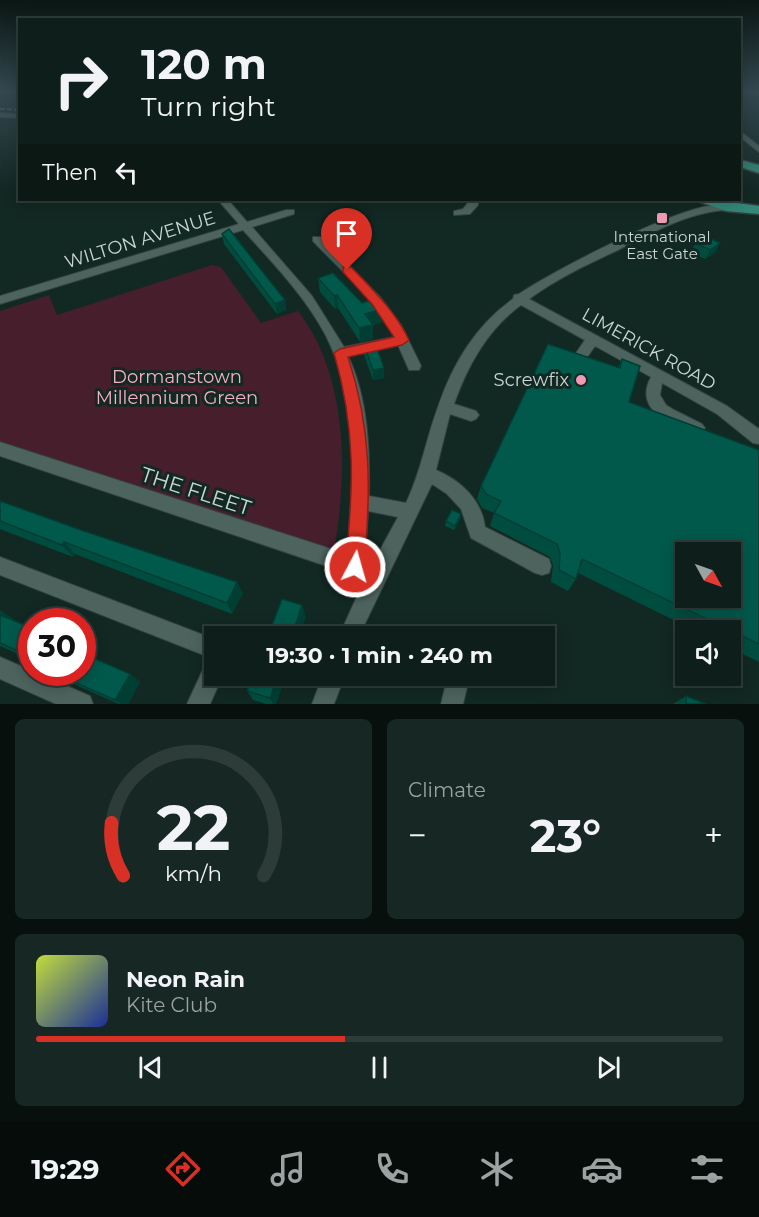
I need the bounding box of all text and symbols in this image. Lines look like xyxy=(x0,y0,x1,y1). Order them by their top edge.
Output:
text: 120 m xyxy=(141,38,267,90)
icon: right xyxy=(42,42,120,120)
text: Turn right xyxy=(141,90,276,123)
icon: left xyxy=(110,156,143,189)
text: Then xyxy=(42,159,98,186)
street label: WILTON AVENUE xyxy=(62,207,218,273)
pin xyxy=(321,208,372,270)
marker: International East Gate xyxy=(655,211,669,225)
icon: arrive xyxy=(330,217,363,250)
place label: International East Gate xyxy=(614,227,710,263)
street label: LIMERICK ROAD xyxy=(578,303,720,395)
park label: Dormanstown Millennium Green xyxy=(96,366,258,409)
place label: Screwfix xyxy=(494,369,569,391)
marker: Screwfix xyxy=(574,373,588,387)
street label: THE FLEET xyxy=(138,461,254,521)
position arrow xyxy=(323,535,387,599)
north arrow xyxy=(675,542,741,608)
map controls xyxy=(675,542,741,686)
speed limit sign: 30 xyxy=(18,608,96,686)
button: sound xyxy=(675,620,741,686)
text: 19:30 · 1 min · 240 m xyxy=(266,642,493,669)
text: Climate xyxy=(408,778,486,802)
text: 22 xyxy=(157,790,230,866)
text: 23° xyxy=(530,808,601,863)
text: − xyxy=(408,815,427,855)
text: + xyxy=(704,815,723,855)
text: km/h xyxy=(165,860,222,886)
text: Neon Rain xyxy=(126,966,245,993)
text: Kite Club xyxy=(126,993,217,1017)
icon: previous xyxy=(134,1051,167,1084)
icon: pause xyxy=(363,1051,396,1084)
icon: next xyxy=(592,1051,625,1084)
icon: directions xyxy=(162,1148,204,1190)
icon: music xyxy=(267,1148,309,1190)
icon: phone xyxy=(371,1148,413,1190)
icon: climate xyxy=(476,1148,518,1190)
icon: car xyxy=(581,1148,623,1190)
icon: filters xyxy=(686,1148,728,1190)
text: 19:29 xyxy=(31,1153,99,1186)

